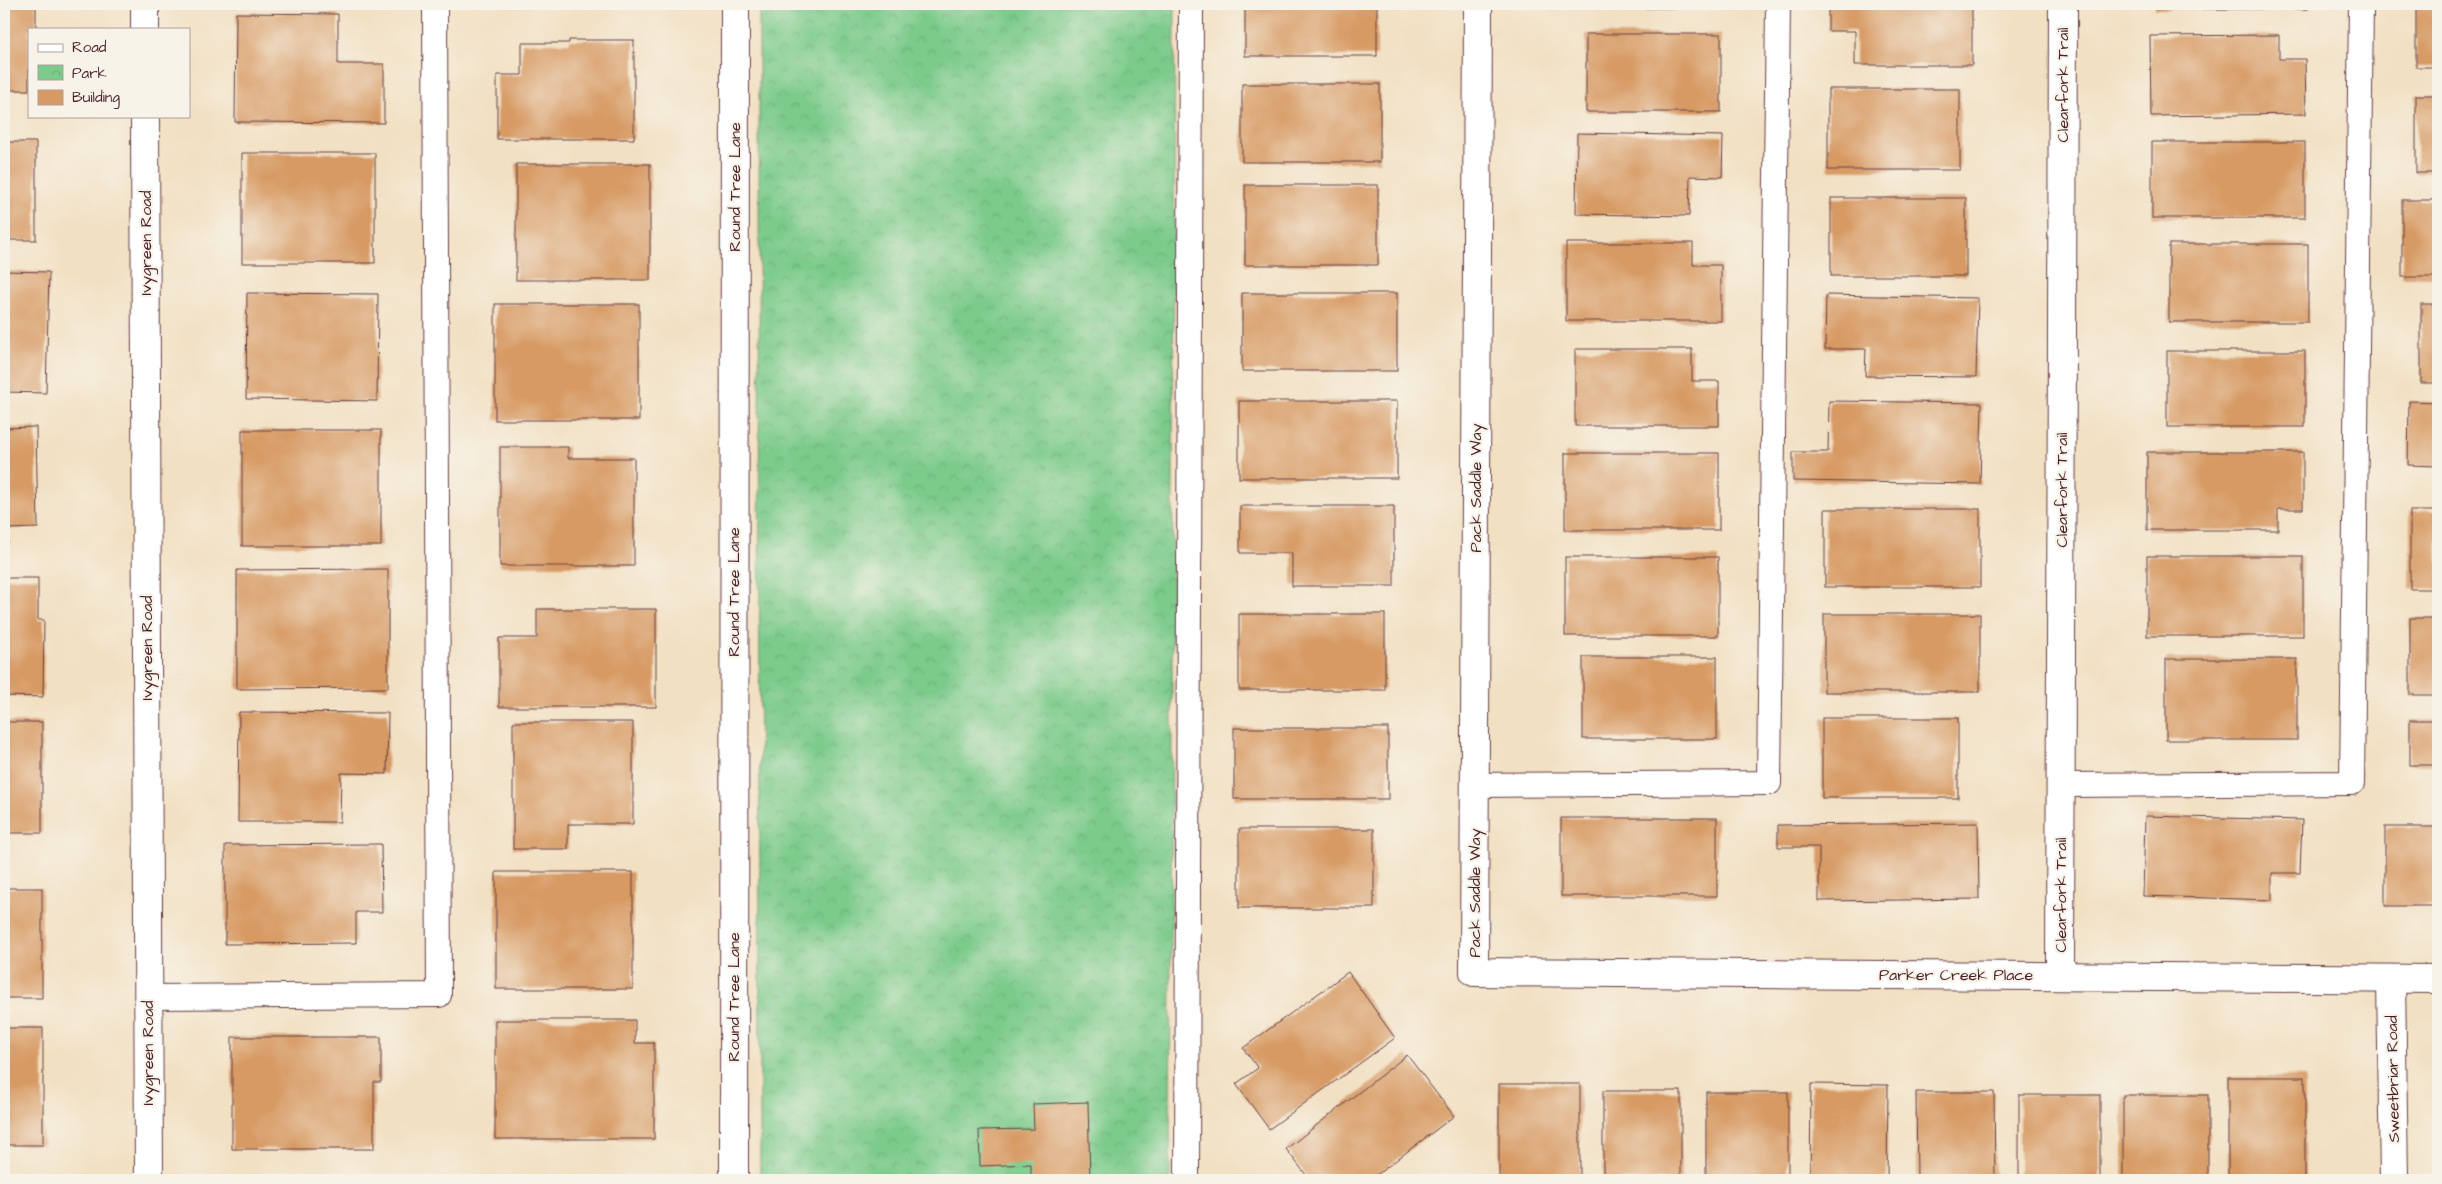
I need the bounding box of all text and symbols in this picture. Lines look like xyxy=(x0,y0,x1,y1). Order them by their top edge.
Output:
legend xyxy=(28,28,190,118)
street label: Clearfork Trail xyxy=(2052,28,2074,142)
text: Road xyxy=(72,37,107,58)
text: Park xyxy=(72,63,107,84)
text: Building xyxy=(72,87,120,109)
street label: Round Tree Lane xyxy=(724,122,746,252)
street label: Ivygreen Road xyxy=(135,190,158,296)
street label: Pack Saddle Way xyxy=(1465,423,1488,553)
street label: Clearfork Trail xyxy=(2051,433,2073,547)
street label: Round Tree Lane xyxy=(723,527,745,657)
street label: Ivygreen Road xyxy=(136,595,159,701)
street label: Pack Saddle Way xyxy=(1464,828,1487,958)
street label: Clearfork Trail xyxy=(2050,838,2072,952)
street label: Round Tree Lane xyxy=(723,932,745,1062)
street label: Parker Creek Place xyxy=(1879,964,2033,986)
street label: Ivygreen Road xyxy=(137,1000,160,1106)
street label: Sweetbriar Road xyxy=(2381,1015,2405,1143)

